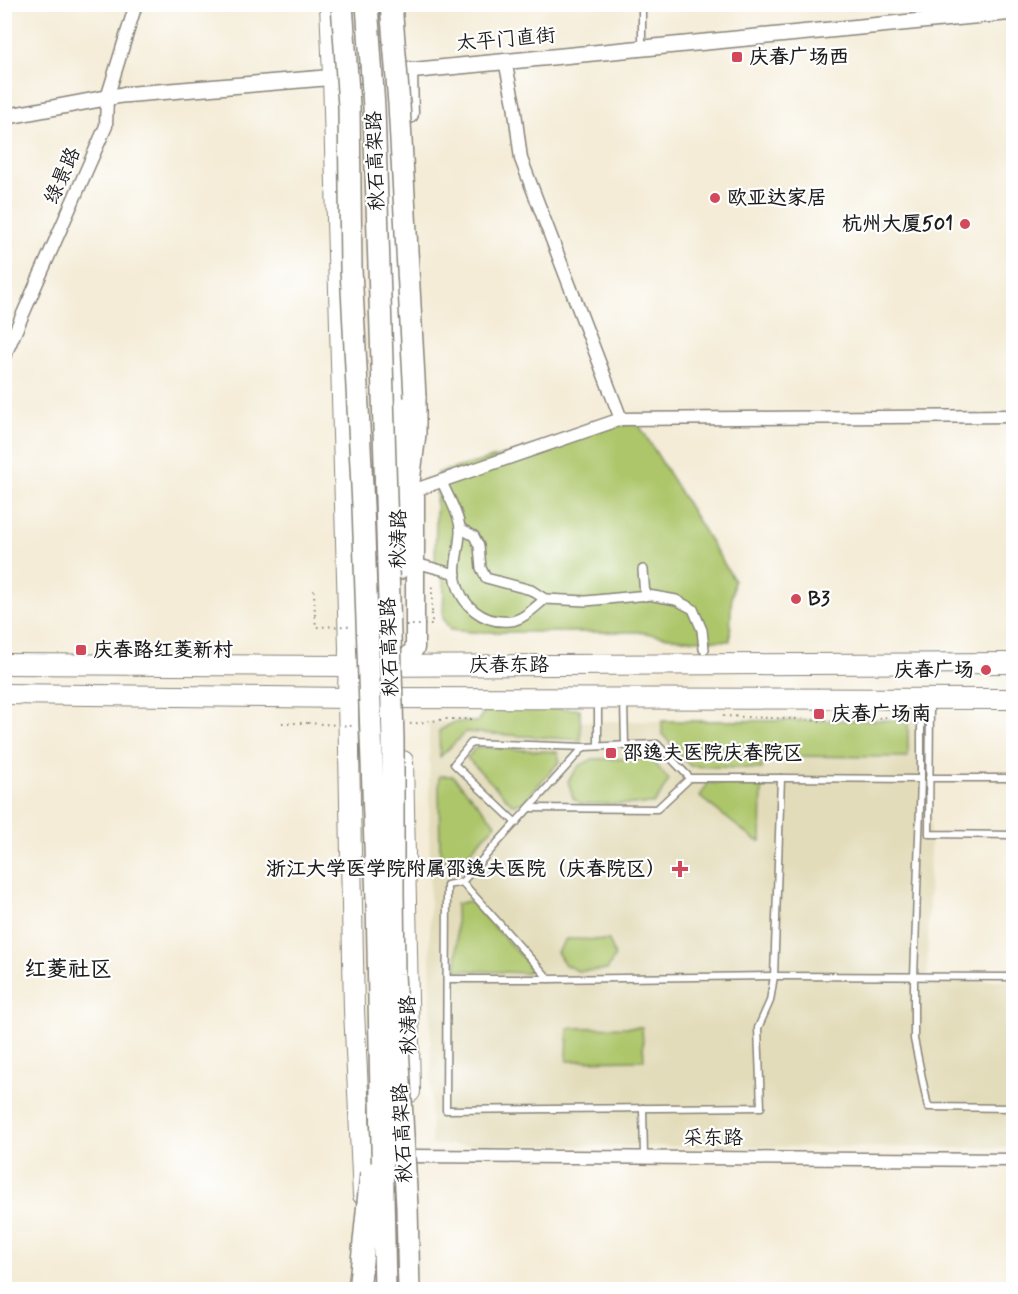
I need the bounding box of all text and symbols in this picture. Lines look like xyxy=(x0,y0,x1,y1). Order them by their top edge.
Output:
street label: 太平门直街 xyxy=(455,22,557,58)
place label: 庆春广场西 xyxy=(749,44,849,71)
marker: 庆春广场西 xyxy=(730,50,744,64)
street label: 秋石高架路 xyxy=(361,110,391,211)
street label: 绿景路 xyxy=(38,142,88,209)
place label: 欧亚达家居 xyxy=(727,185,827,212)
marker: 欧亚达家居 xyxy=(708,191,722,205)
place label: 杭州大厦501 xyxy=(842,211,953,238)
marker: 杭州大厦501 xyxy=(958,217,972,231)
street label: 秋涛路 xyxy=(385,508,413,569)
place label: B3 xyxy=(808,586,831,613)
marker: B3 xyxy=(789,592,803,606)
street label: 秋石高架路 xyxy=(375,596,405,697)
place label: 庆春路红菱新村 xyxy=(93,637,233,664)
marker: 庆春路红菱新村 xyxy=(74,643,88,657)
street label: 庆春东路 xyxy=(469,652,550,679)
place label: 庆春广场 xyxy=(894,657,974,684)
marker: 庆春广场 xyxy=(979,663,993,677)
place label: 庆春广场南 xyxy=(831,701,931,728)
marker: 庆春广场南 xyxy=(812,707,826,721)
place label: 邵逸夫医院庆春院区 xyxy=(623,740,803,767)
marker: 邵逸夫医院庆春院区 xyxy=(604,746,618,760)
place label: 浙江大学医学院附属邵逸夫医院（庆春院区） xyxy=(266,856,666,883)
marker: 浙江大学医学院附属邵逸夫医院（庆春院区） xyxy=(671,860,689,878)
district label: 红菱社区 xyxy=(24,956,112,984)
street label: 秋涛路 xyxy=(395,994,423,1055)
street label: 秋石高架路 xyxy=(387,1081,419,1184)
street label: 采东路 xyxy=(683,1125,744,1152)

